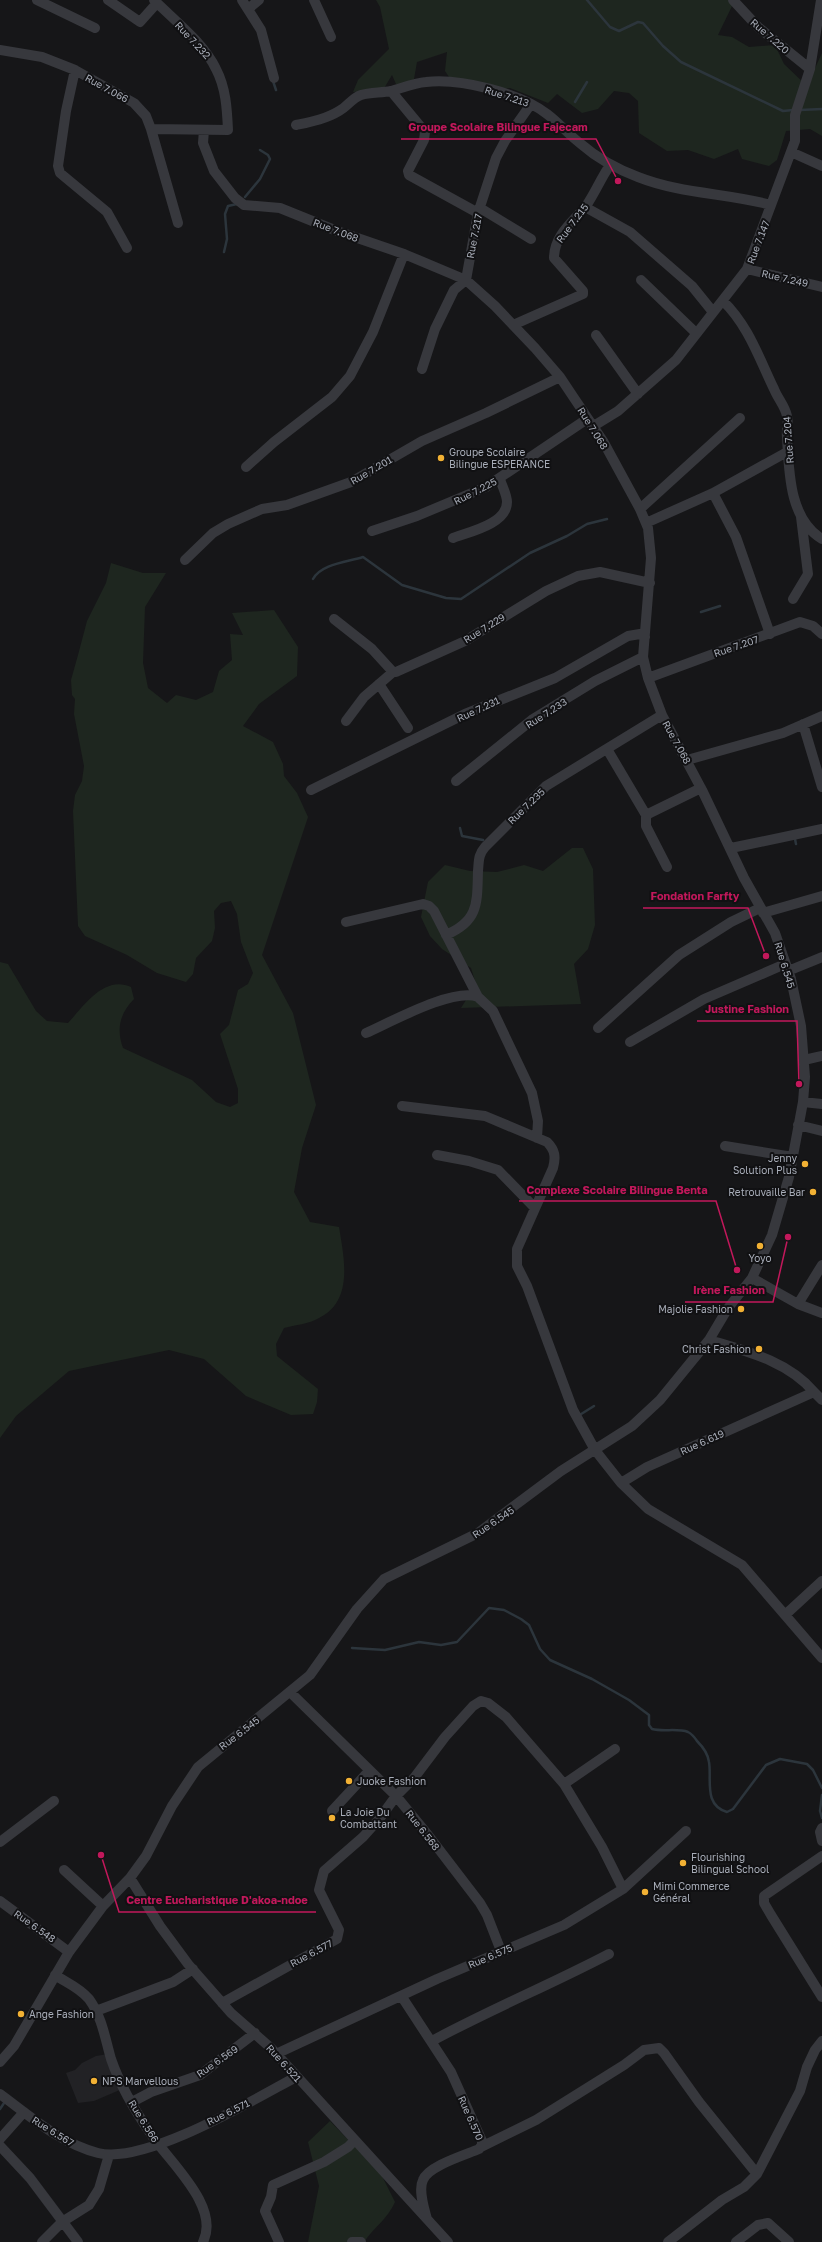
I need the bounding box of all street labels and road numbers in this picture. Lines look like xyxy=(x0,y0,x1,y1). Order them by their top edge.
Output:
street label: Rue 7.220 xyxy=(748,16,792,56)
street label: Rue 7.232 xyxy=(173,19,213,61)
street label: Rue 7.066 xyxy=(83,71,131,105)
street label: Rue 7.213 xyxy=(483,83,531,109)
street label: Rue 7.215 xyxy=(553,201,591,245)
street label: Rue 7.217 xyxy=(464,213,484,259)
street label: Rue 7.068 xyxy=(312,216,360,244)
street label: Rue 7.147 xyxy=(744,219,772,265)
street label: Rue 7.249 xyxy=(761,267,809,289)
street label: Rue 7.068 xyxy=(575,405,611,451)
street label: Rue 7.204 xyxy=(780,416,796,464)
street label: Rue 7.201 xyxy=(348,453,394,487)
street label: Rue 7.225 xyxy=(451,475,499,507)
street label: Rue 7.229 xyxy=(461,610,507,646)
street label: Rue 7.207 xyxy=(712,633,760,659)
street label: Rue 7.231 xyxy=(455,694,501,724)
street label: Rue 7.233 xyxy=(523,695,569,731)
street label: Rue 7.068 xyxy=(660,718,694,766)
street label: Rue 7.235 xyxy=(505,785,547,827)
street label: Rue 6.545 xyxy=(772,940,798,990)
street label: Rue 6.619 xyxy=(678,1427,726,1457)
street label: Rue 6.545 xyxy=(470,1504,516,1540)
street label: Rue 6.545 xyxy=(216,1714,262,1752)
street label: Rue 6.568 xyxy=(404,1807,442,1853)
street label: Rue 6.548 xyxy=(12,1907,58,1945)
street label: Rue 6.577 xyxy=(288,1937,334,1969)
street label: Rue 6.575 xyxy=(466,1941,514,1971)
street label: Rue 6.569 xyxy=(194,2042,240,2080)
street label: Rue 6.521 xyxy=(264,2042,304,2084)
street label: Rue 6.570 xyxy=(456,2094,486,2142)
street label: Rue 6.571 xyxy=(205,2096,251,2127)
street label: Rue 6.566 xyxy=(126,2098,162,2144)
street label: Rue 6.567 xyxy=(30,2113,76,2149)

